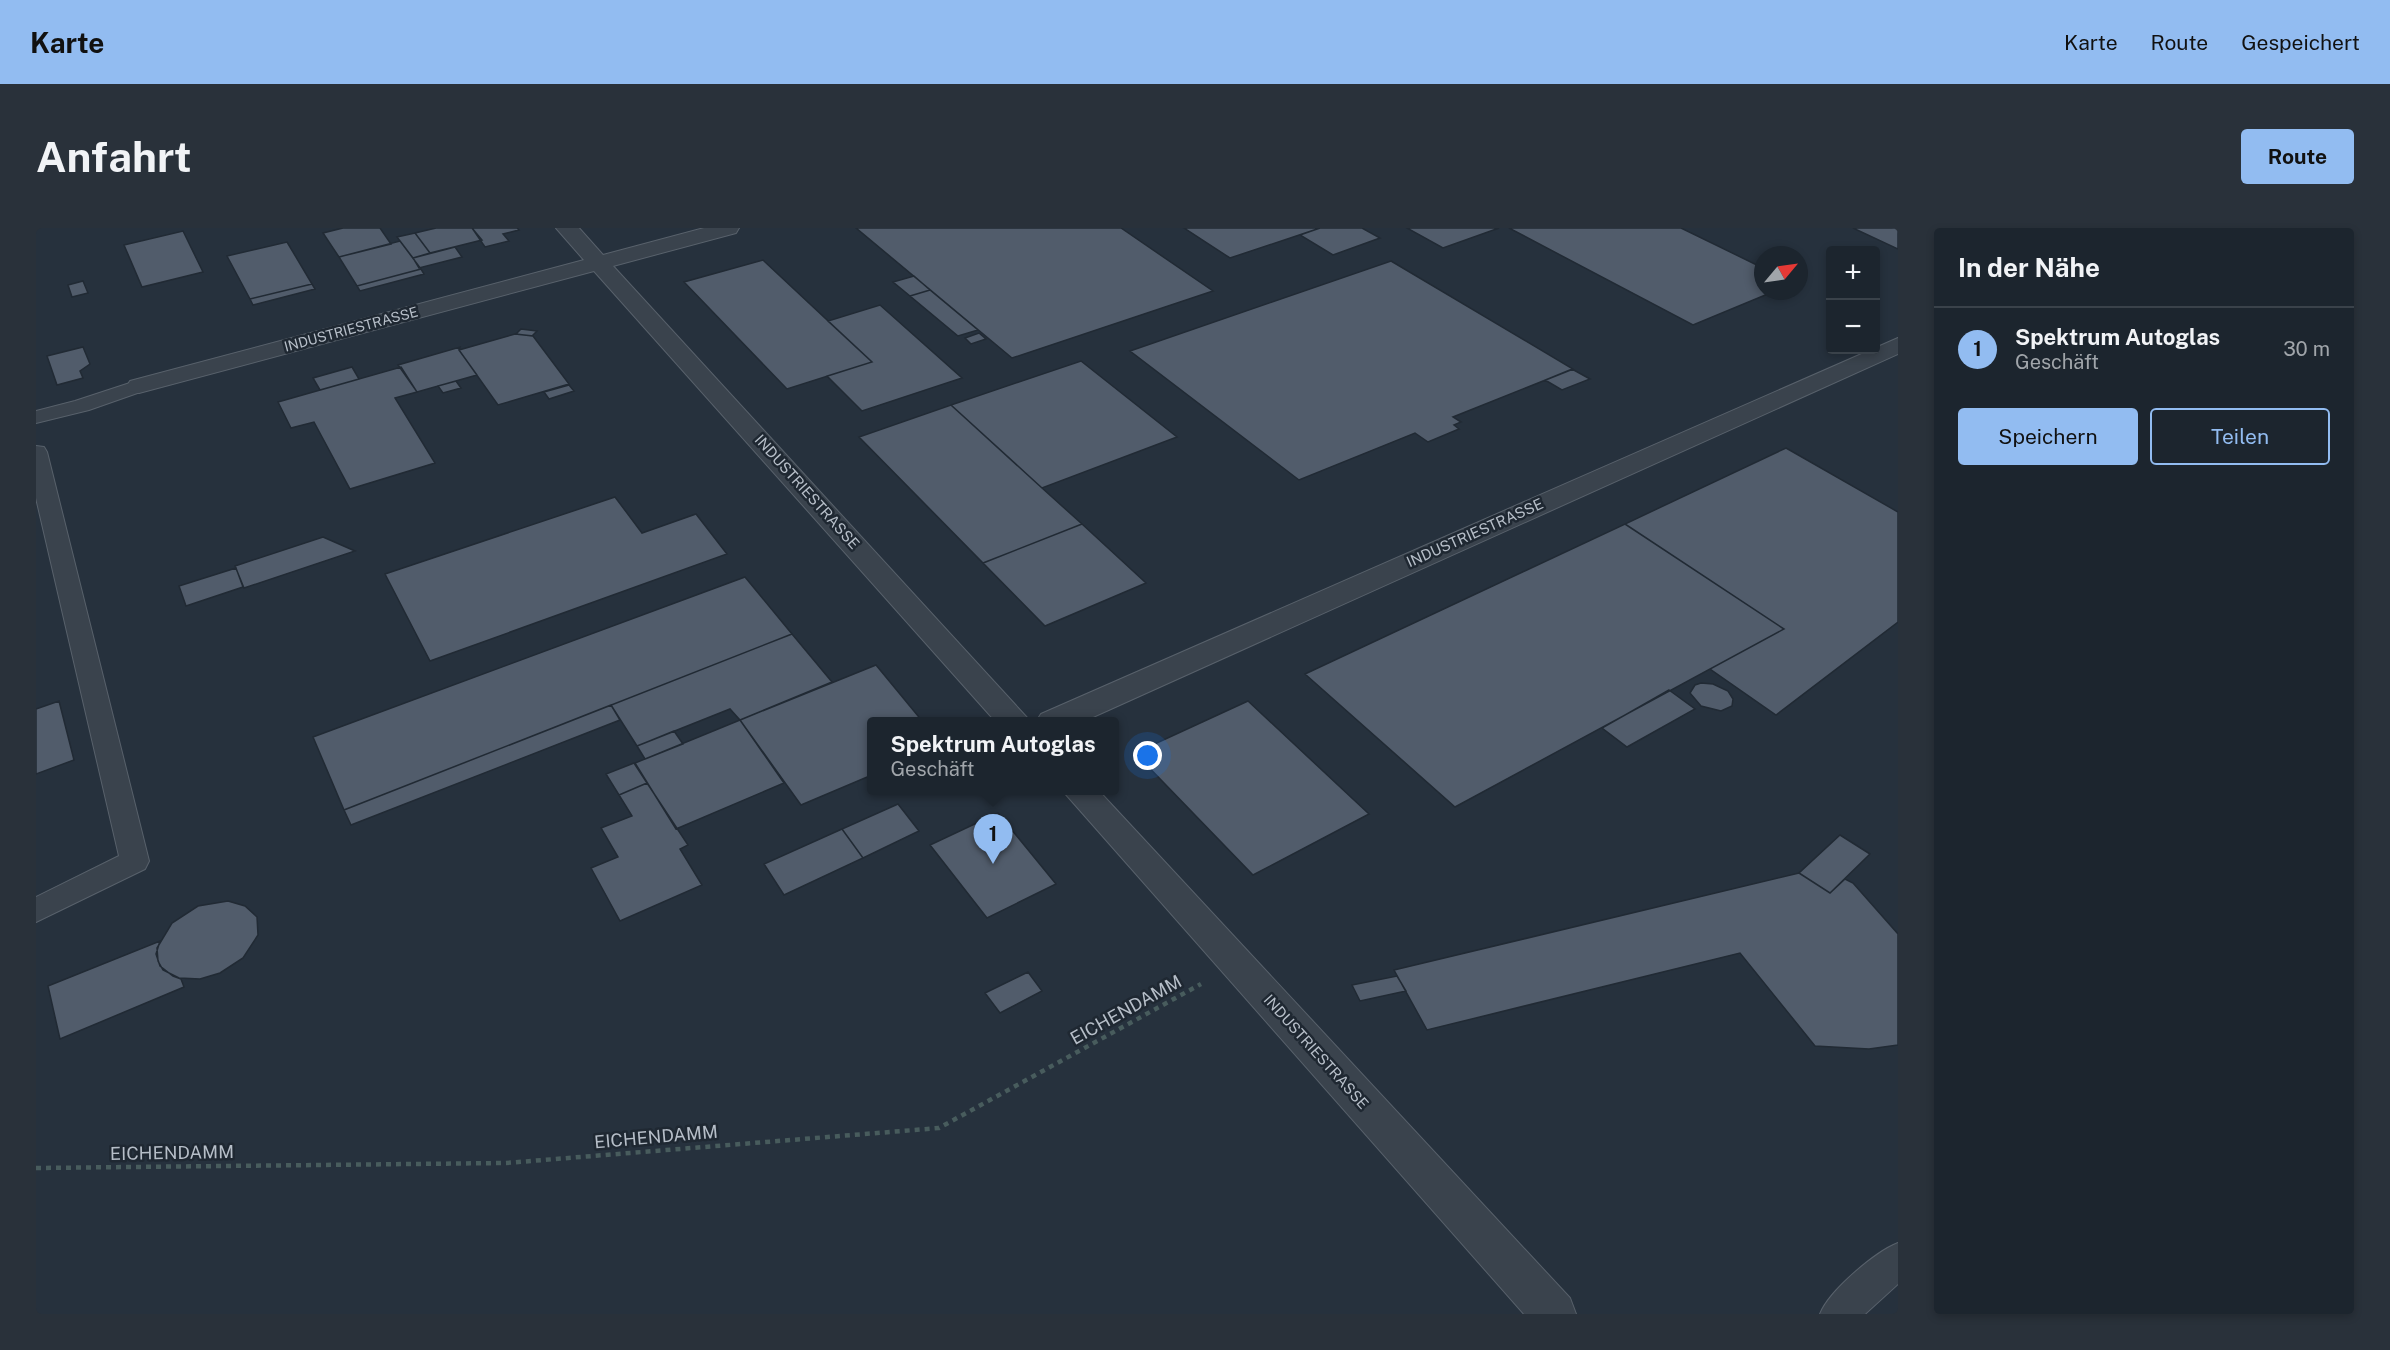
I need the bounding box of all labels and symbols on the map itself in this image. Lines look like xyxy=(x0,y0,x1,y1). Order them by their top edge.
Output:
north arrow xyxy=(1754,246,1808,300)
street label: INDUSTRIESTRASSE xyxy=(282,303,420,355)
street label: INDUSTRIESTRASSE xyxy=(752,431,863,552)
street label: INDUSTRIESTRASSE xyxy=(1404,495,1546,570)
your location xyxy=(1133,741,1162,770)
pin: 1 xyxy=(974,814,1012,864)
street label: EICHENDAMM xyxy=(1066,970,1185,1049)
street label: INDUSTRIESTRASSE xyxy=(1261,991,1372,1112)
street label: EICHENDAMM xyxy=(593,1121,719,1152)
street label: EICHENDAMM xyxy=(110,1141,234,1164)

